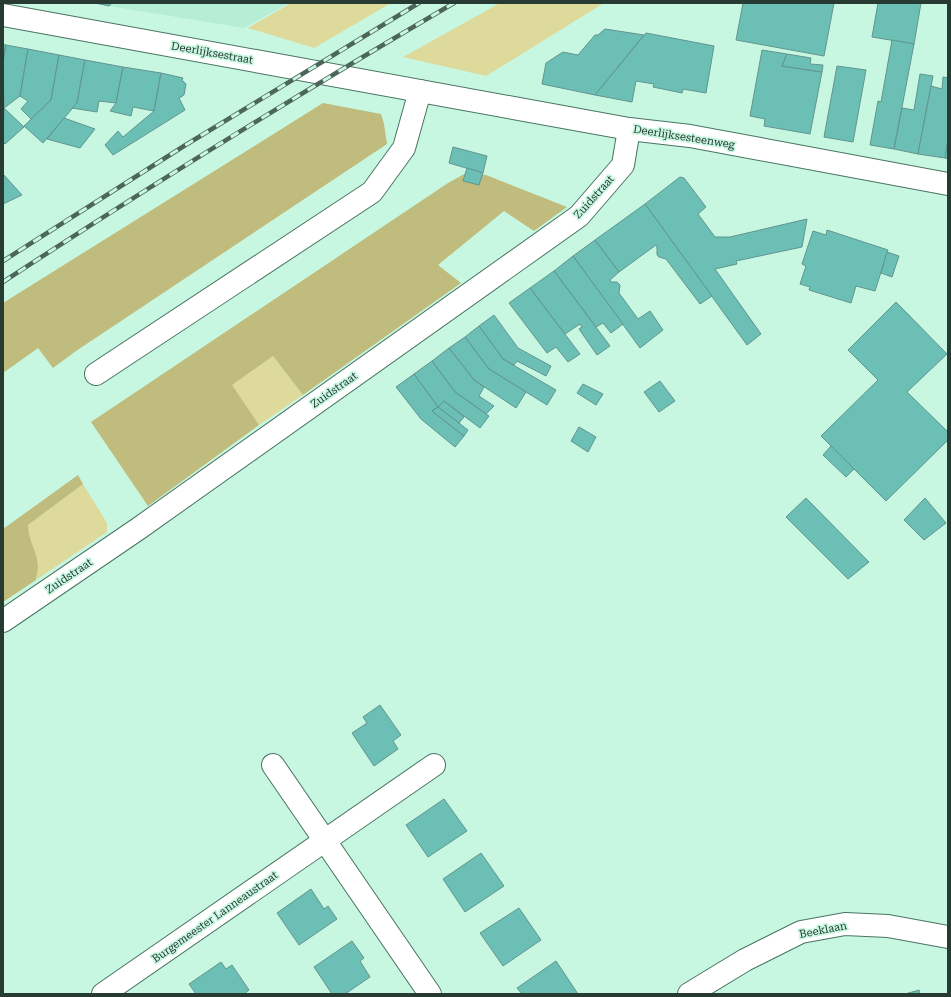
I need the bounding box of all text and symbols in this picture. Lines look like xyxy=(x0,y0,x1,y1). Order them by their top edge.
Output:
street label: Deerlijksestraat xyxy=(170,39,254,67)
street label: Deerlijksesteenweg xyxy=(632,123,737,152)
street label: Zuidstraat xyxy=(571,173,617,221)
street label: Zuidstraat xyxy=(308,369,360,411)
street label: Zuidstraat xyxy=(43,556,95,596)
street label: Burgemeester Lanneaustraat xyxy=(150,868,280,966)
street label: Beeklaan xyxy=(798,919,848,941)

